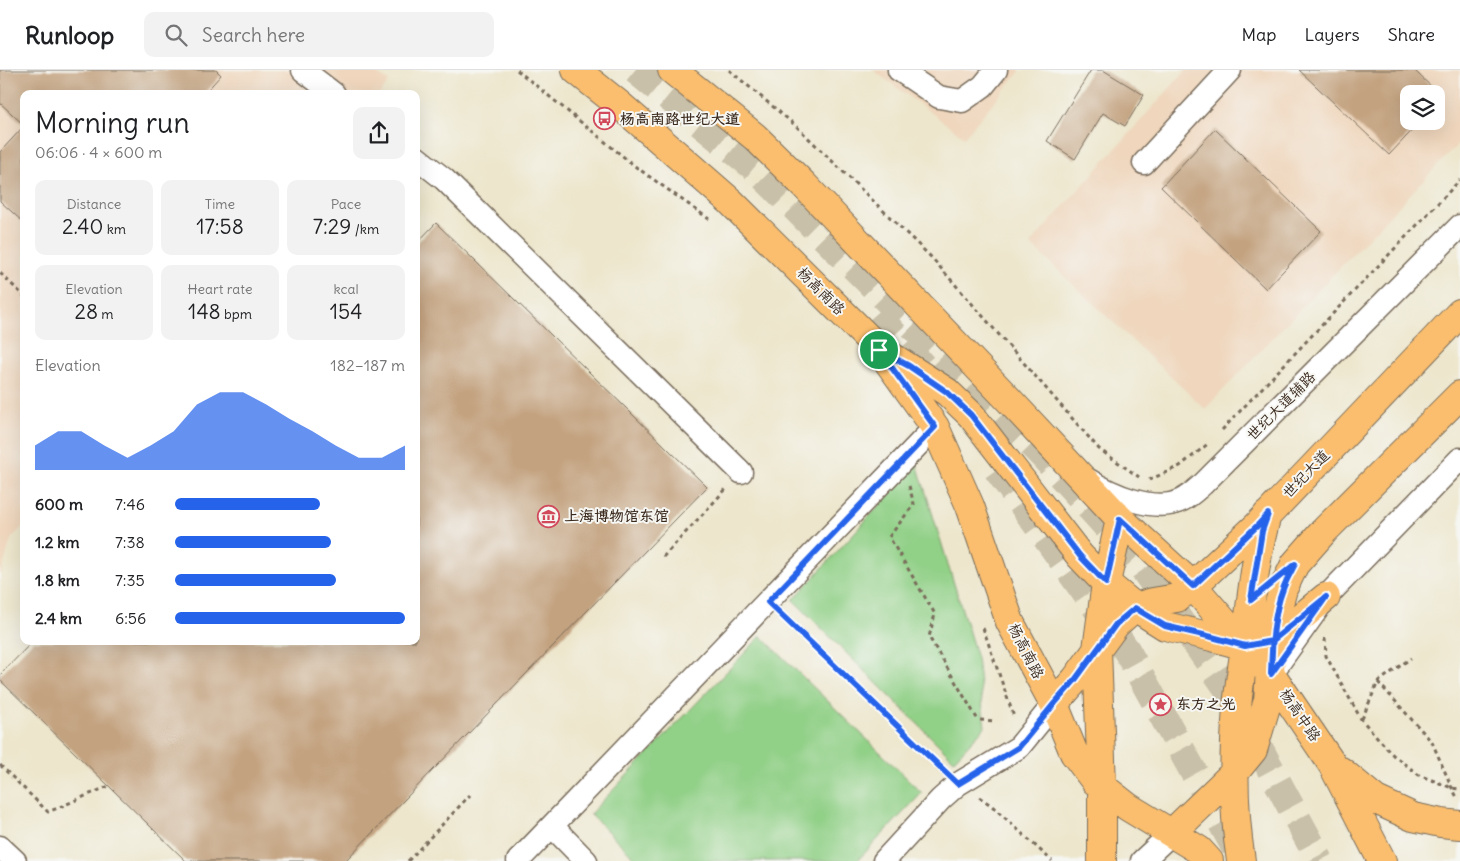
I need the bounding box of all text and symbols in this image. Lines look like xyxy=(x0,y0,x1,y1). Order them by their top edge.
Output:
search box xyxy=(144,12,494,57)
text: Runloop xyxy=(25,20,114,50)
icon: search xyxy=(162,21,190,49)
text: Search here xyxy=(202,23,305,47)
text: Map xyxy=(1241,23,1276,46)
text: Layers xyxy=(1304,23,1360,46)
text: Share xyxy=(1388,23,1435,46)
map controls xyxy=(1400,85,1445,130)
button: layers xyxy=(1400,85,1445,130)
text: Morning run xyxy=(35,105,190,141)
button: share xyxy=(353,107,405,159)
bus stop icon: 杨高南路世纪大道 xyxy=(592,107,616,131)
place label: 杨高南路世纪大道 xyxy=(620,109,740,128)
text: 06:06 · 4 × 600 m xyxy=(35,142,162,162)
text: Distance xyxy=(67,195,121,213)
text: Time xyxy=(205,195,235,213)
text: Pace xyxy=(331,195,361,213)
text: 2.40 xyxy=(62,213,103,240)
text: 17:58 xyxy=(196,213,244,240)
text: 7:29 xyxy=(313,213,351,240)
text: km xyxy=(103,220,126,238)
text: /km xyxy=(351,220,379,238)
street label: 杨高南路 xyxy=(793,263,849,319)
text: Elevation xyxy=(65,280,123,298)
text: Heart rate xyxy=(188,280,252,298)
text: kcal xyxy=(333,280,359,298)
text: 28 xyxy=(74,298,98,325)
text: 148 xyxy=(188,298,221,325)
text: 154 xyxy=(330,298,362,325)
text: m xyxy=(98,305,114,323)
text: bpm xyxy=(221,305,252,323)
pin xyxy=(858,329,900,371)
icon: arrive xyxy=(865,336,893,364)
text: Elevation xyxy=(35,355,101,375)
text: 182–187 m xyxy=(330,355,405,375)
street label: 世纪大道辅路 xyxy=(1242,367,1319,444)
street label: 世纪大道 xyxy=(1278,445,1333,502)
text: 600 m xyxy=(35,494,83,514)
text: 7:46 xyxy=(115,494,145,514)
museum icon: 上海博物馆东馆 xyxy=(536,504,560,528)
place label: 上海博物馆东馆 xyxy=(564,506,669,525)
text: 1.2 km xyxy=(35,532,79,552)
text: 7:38 xyxy=(115,532,145,552)
text: 1.8 km xyxy=(35,570,80,590)
text: 7:35 xyxy=(115,570,145,590)
text: 2.4 km xyxy=(35,608,82,628)
text: 6:56 xyxy=(115,608,146,628)
street label: 杨高南路 xyxy=(1004,620,1049,682)
street label: 杨高中路 xyxy=(1276,685,1325,745)
place icon: 东方之光 xyxy=(1148,692,1172,716)
place label: 东方之光 xyxy=(1176,694,1236,713)

